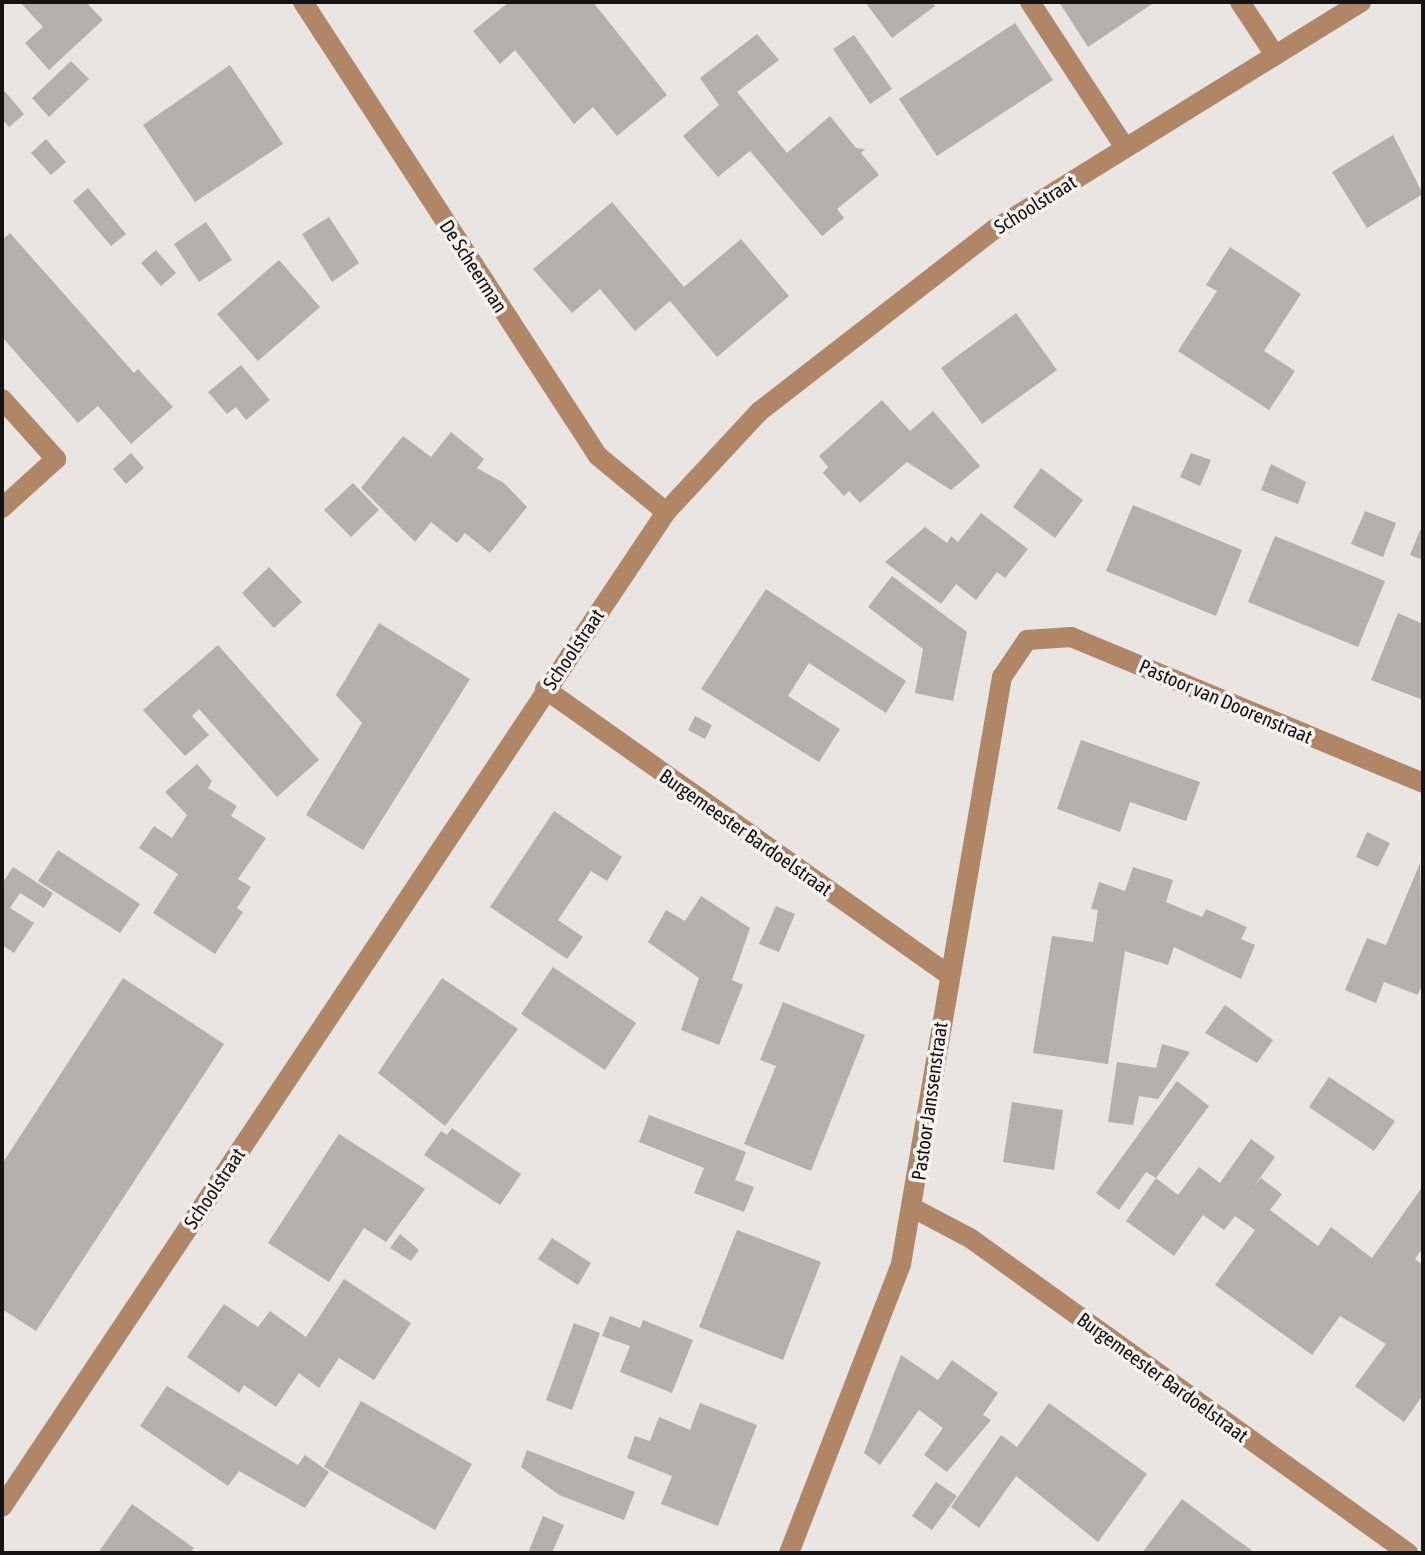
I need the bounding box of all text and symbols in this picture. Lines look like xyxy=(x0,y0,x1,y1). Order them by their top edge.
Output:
street label: Schoolstraat xyxy=(990,169,1080,239)
street label: De Scheerman xyxy=(435,215,513,317)
street label: Schoolstraat xyxy=(537,604,609,694)
street label: Pastoor van Doorenstraat xyxy=(1136,654,1316,748)
street label: Burgemeester Bardoelstraat xyxy=(655,763,837,901)
street label: Pastoor Janssenstraat xyxy=(906,1020,952,1182)
street label: Schoolstraat xyxy=(178,1143,250,1233)
street label: Burgemeester Bardoelstraat xyxy=(1073,1307,1253,1447)

